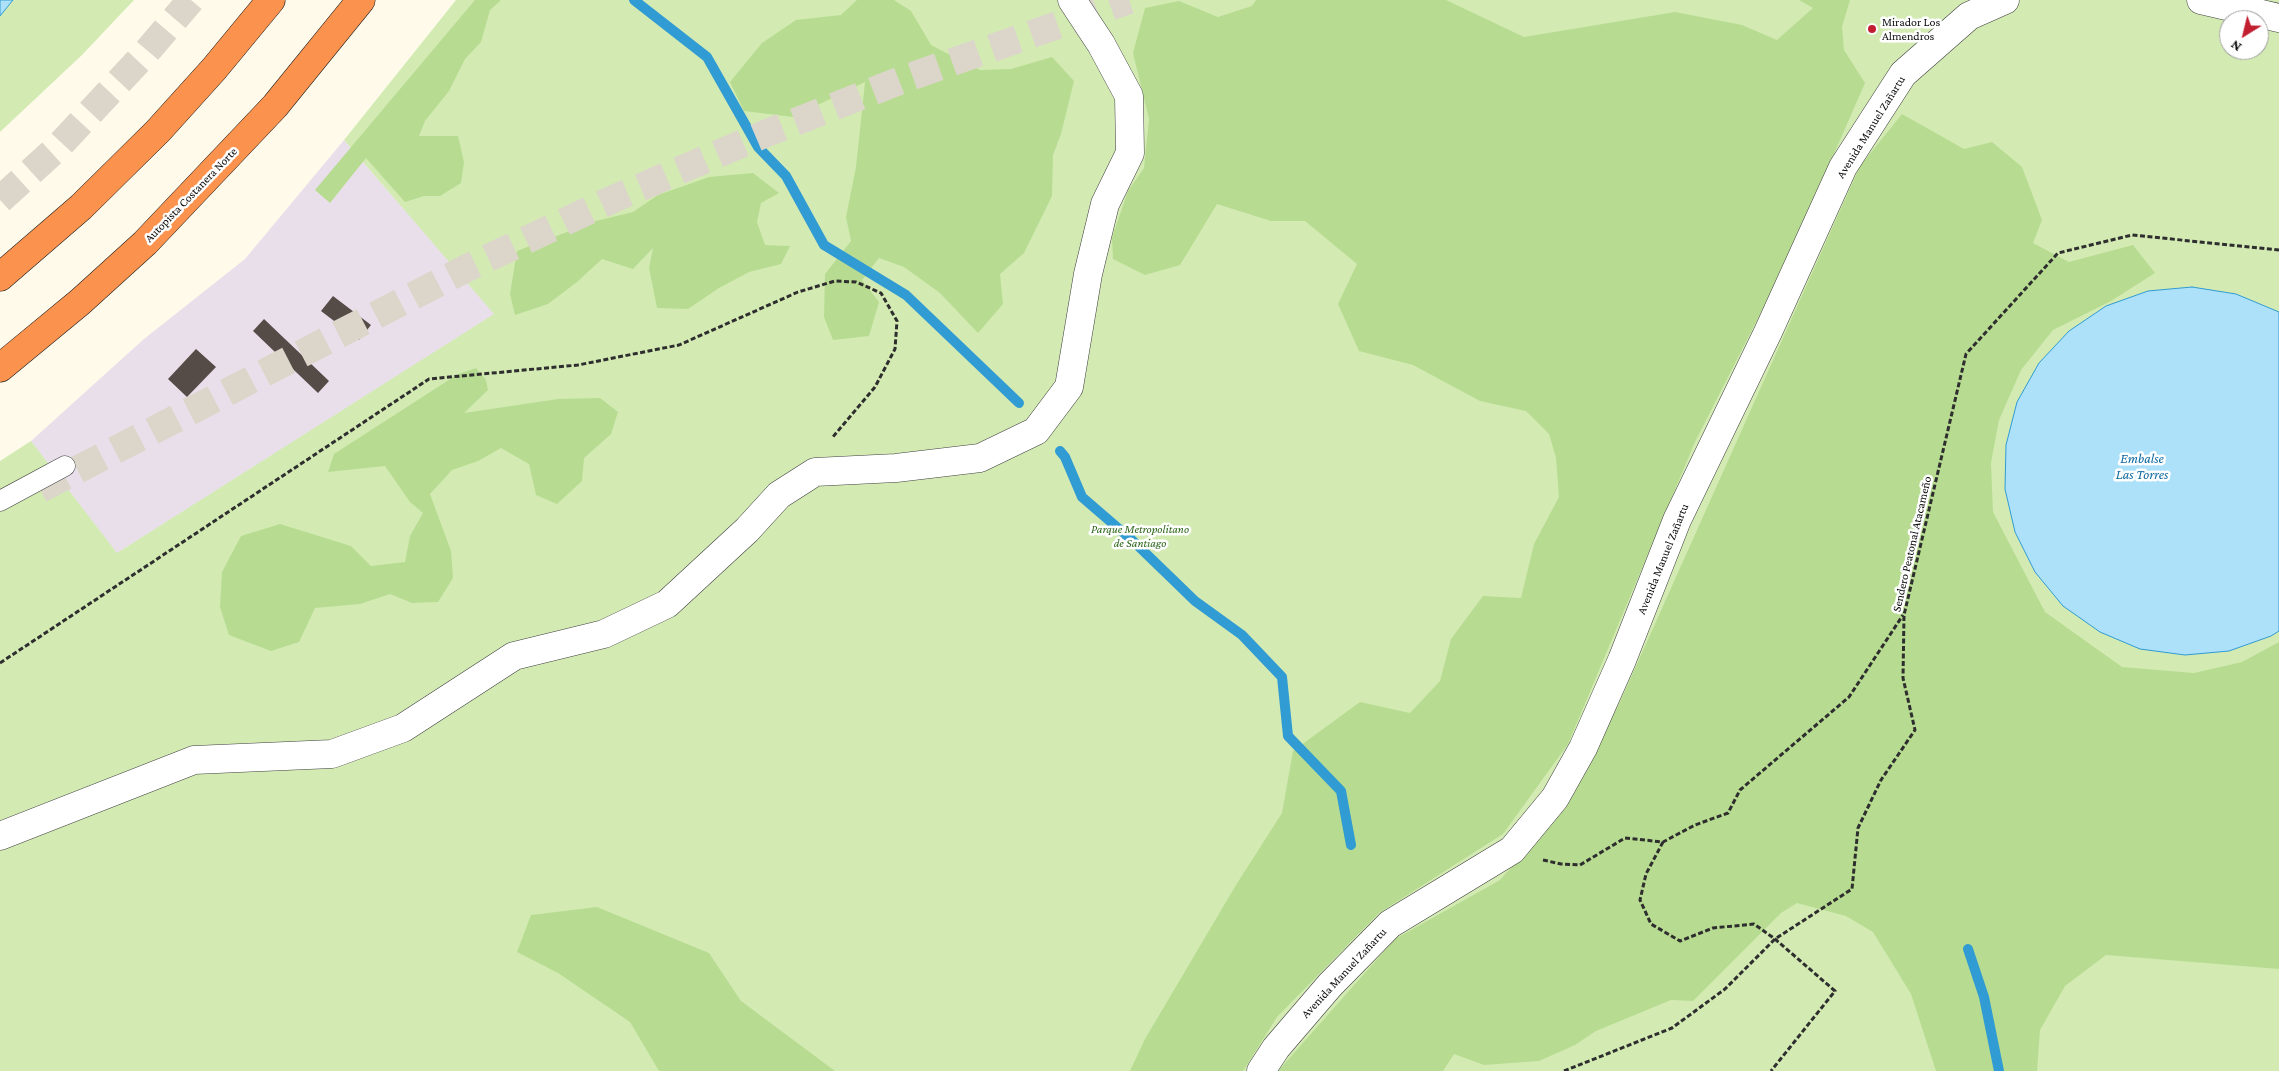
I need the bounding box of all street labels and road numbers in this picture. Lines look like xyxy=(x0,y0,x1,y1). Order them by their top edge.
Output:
street label: Avenida Manuel Zañartu xyxy=(1834,73,1908,181)
street label: Autopista Costanera Norte xyxy=(142,144,240,246)
street label: Sendero Peatonal Atacameño xyxy=(1889,475,1935,613)
street label: Avenida Manuel Zañartu xyxy=(1634,501,1692,617)
street label: Avenida Manuel Zañartu xyxy=(1298,925,1390,1021)

